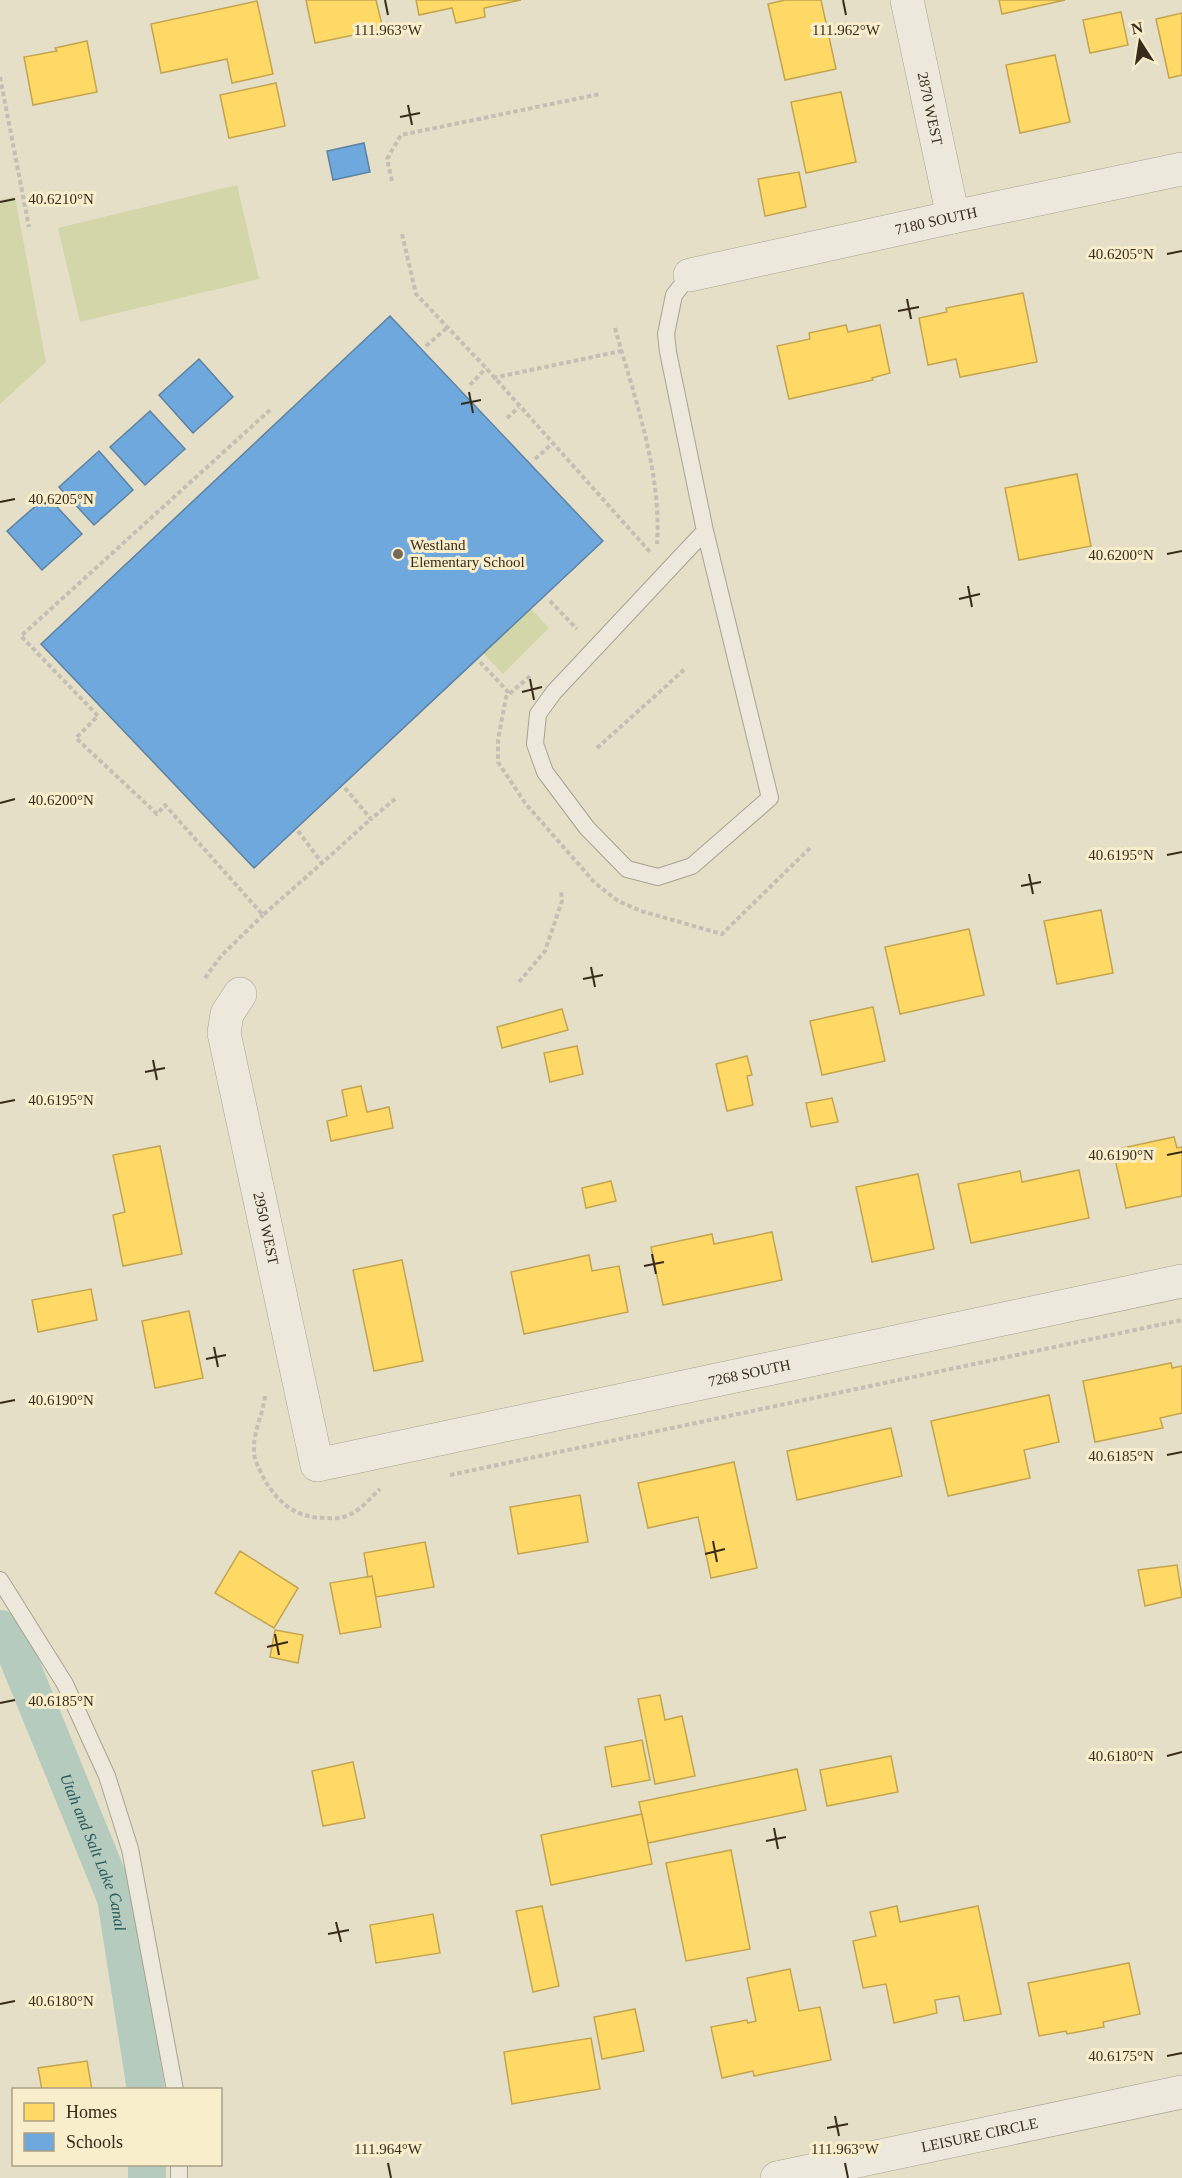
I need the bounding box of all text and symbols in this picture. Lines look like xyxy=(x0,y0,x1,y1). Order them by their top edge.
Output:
north arrow xyxy=(1110,12,1170,72)
text: N xyxy=(1130,18,1145,37)
text: 111.963°W xyxy=(354,22,423,38)
text: 111.962°W xyxy=(812,22,881,38)
street label: 2870 WEST xyxy=(914,71,946,147)
text: 40.6210°N xyxy=(28,191,94,207)
street label: 7180 SOUTH xyxy=(893,204,979,238)
text: 40.6205°N xyxy=(1088,246,1154,262)
text: 40.6205°N xyxy=(28,491,94,507)
place label: Westland Elementary School xyxy=(410,537,525,570)
marker: Westland Elementary School xyxy=(391,547,405,561)
text: 40.6200°N xyxy=(1088,547,1154,563)
text: 40.6200°N xyxy=(28,792,94,808)
text: 40.6195°N xyxy=(1088,847,1154,863)
text: 40.6195°N xyxy=(28,1092,94,1108)
text: 40.6190°N xyxy=(1088,1147,1154,1163)
street label: 2950 WEST xyxy=(250,1190,282,1266)
street label: 7268 SOUTH xyxy=(707,1356,792,1390)
text: 40.6190°N xyxy=(28,1392,94,1408)
text: 40.6185°N xyxy=(1088,1448,1154,1464)
text: 40.6185°N xyxy=(28,1693,94,1709)
text: 40.6180°N xyxy=(1088,1748,1154,1764)
water label: Utah and Salt Lake Canal xyxy=(57,1771,129,1933)
text: 40.6180°N xyxy=(28,1993,94,2009)
text: 40.6175°N xyxy=(1088,2048,1154,2064)
legend xyxy=(12,2088,222,2166)
text: Homes xyxy=(66,2102,117,2122)
street label: LEISURE CIRCLE xyxy=(920,2115,1039,2155)
text: Schools xyxy=(66,2132,123,2152)
text: 111.964°W xyxy=(354,2141,423,2157)
text: 111.963°W xyxy=(811,2141,880,2157)

